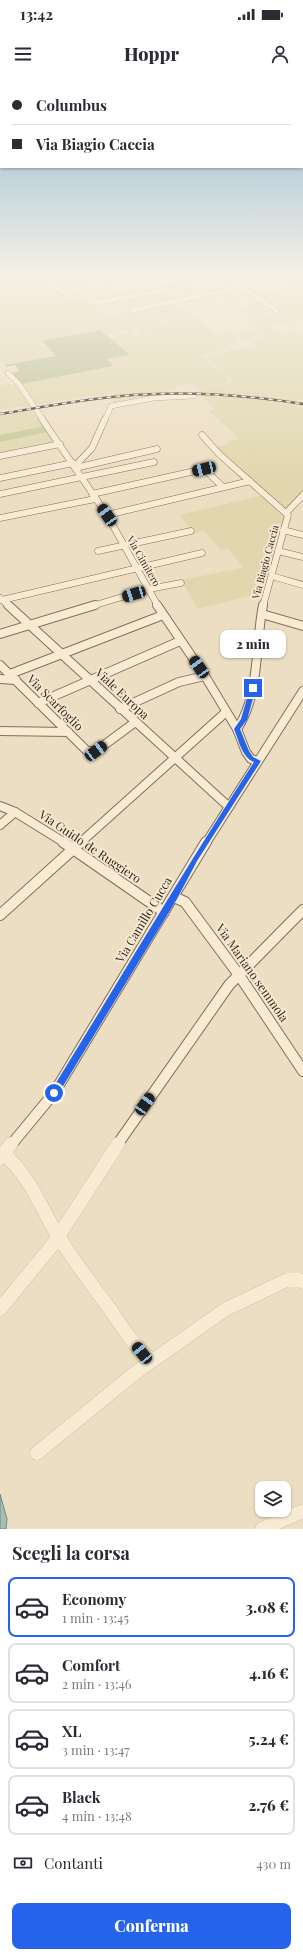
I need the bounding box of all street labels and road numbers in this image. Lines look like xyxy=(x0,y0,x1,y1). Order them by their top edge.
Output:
street label: Via Biagio Caccia xyxy=(248,523,282,602)
street label: Via Cimitero xyxy=(123,532,164,589)
street label: Viale Europa xyxy=(92,664,153,722)
street label: Via Scarfoglio xyxy=(23,670,88,734)
street label: Via Guido de Ruggiero xyxy=(36,805,145,887)
street label: Via Camillo Cucca xyxy=(111,874,175,966)
street label: Via Mariano semmola xyxy=(212,919,293,1025)

